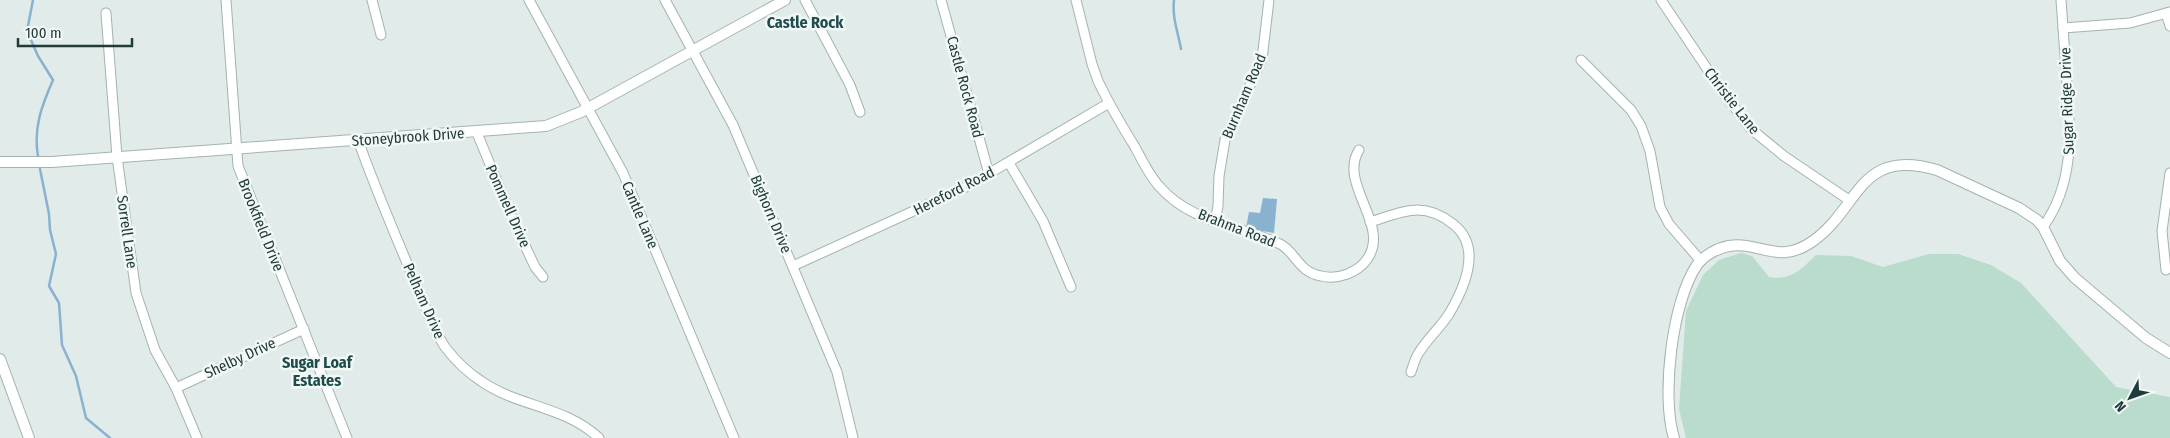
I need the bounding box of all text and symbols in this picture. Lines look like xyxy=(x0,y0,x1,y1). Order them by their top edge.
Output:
district label: Castle Rock xyxy=(767,13,844,32)
scale bar xyxy=(18,15,131,47)
text: 100 m xyxy=(25,24,62,42)
street label: Castle Rock Road xyxy=(943,34,987,140)
street label: Sugar Ridge Drive xyxy=(2056,47,2078,155)
street label: Burnham Road xyxy=(1218,51,1270,141)
street label: Christie Lane xyxy=(1700,64,1764,138)
street label: Stoneybrook Drive xyxy=(351,124,465,150)
street label: Pommell Drive xyxy=(482,162,534,250)
street label: Hereford Road xyxy=(910,163,998,219)
street label: Bighorn Drive xyxy=(746,172,796,256)
street label: Brookfield Drive xyxy=(234,176,288,274)
street label: Cantle Lane xyxy=(618,179,662,251)
street label: Sorrell Lane xyxy=(113,194,141,270)
street label: Brahma Road xyxy=(1196,205,1278,251)
street label: Pelham Drive xyxy=(399,260,449,342)
street label: Shelby Drive xyxy=(201,334,279,382)
district label: Sugar Loaf Estates xyxy=(282,353,354,390)
north arrow xyxy=(2105,373,2155,423)
text: N xyxy=(2111,397,2130,415)

